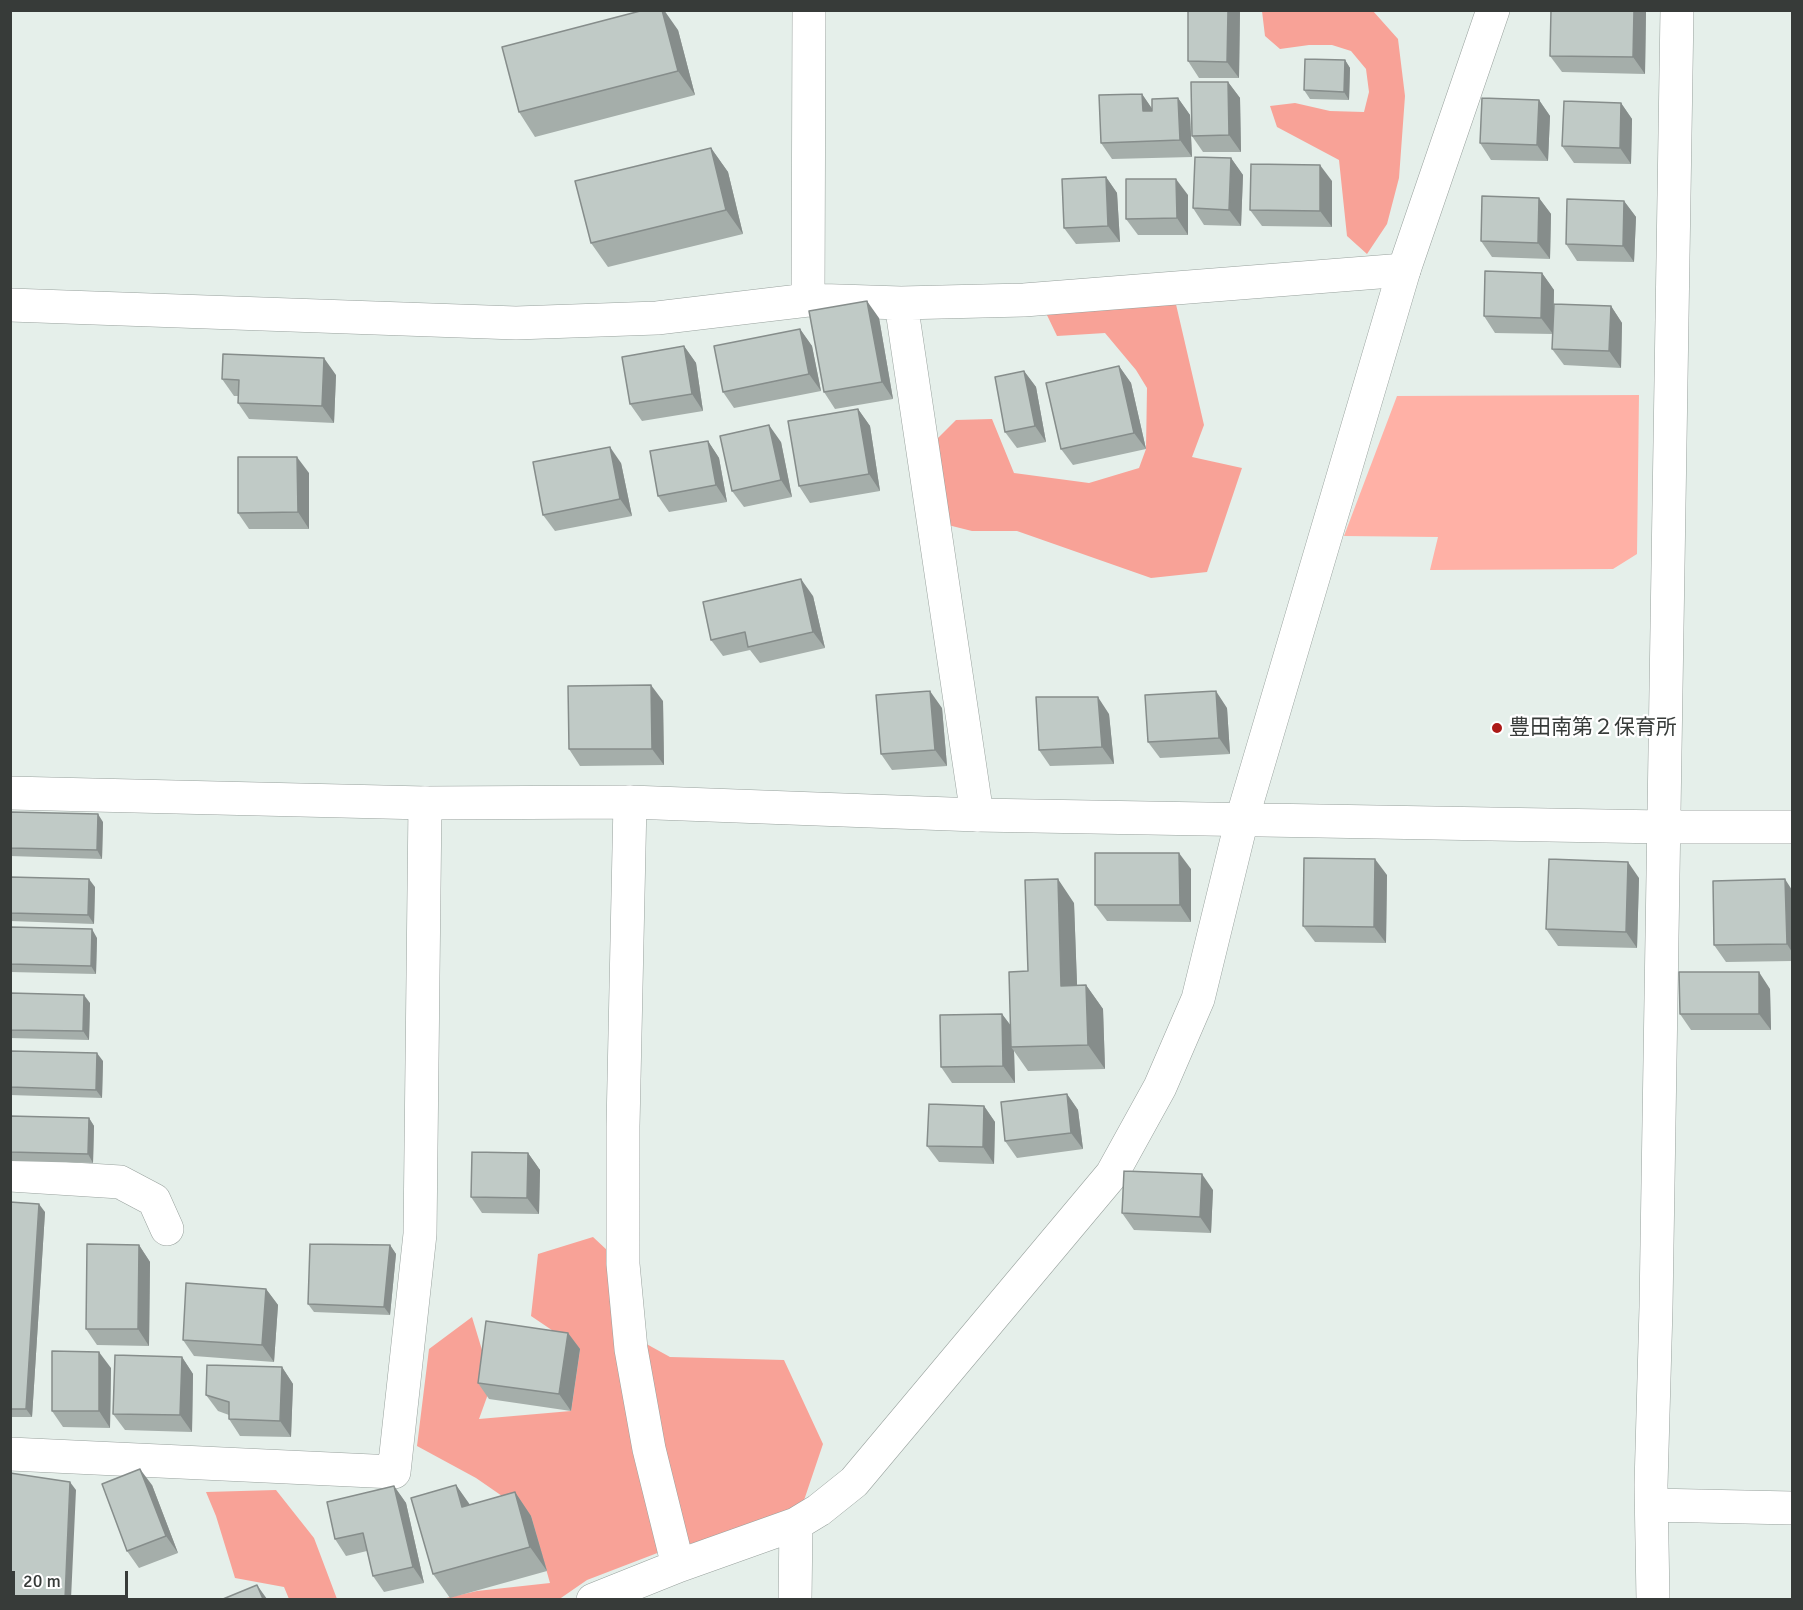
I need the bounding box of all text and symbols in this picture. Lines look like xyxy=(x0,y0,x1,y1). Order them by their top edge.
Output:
place label: 豊田南第２保育所 xyxy=(1509,715,1677,741)
marker: 豊田南第２保育所 xyxy=(1490,721,1504,735)
scale bar xyxy=(15,1559,130,1597)
text: 20 m xyxy=(23,1570,61,1592)

